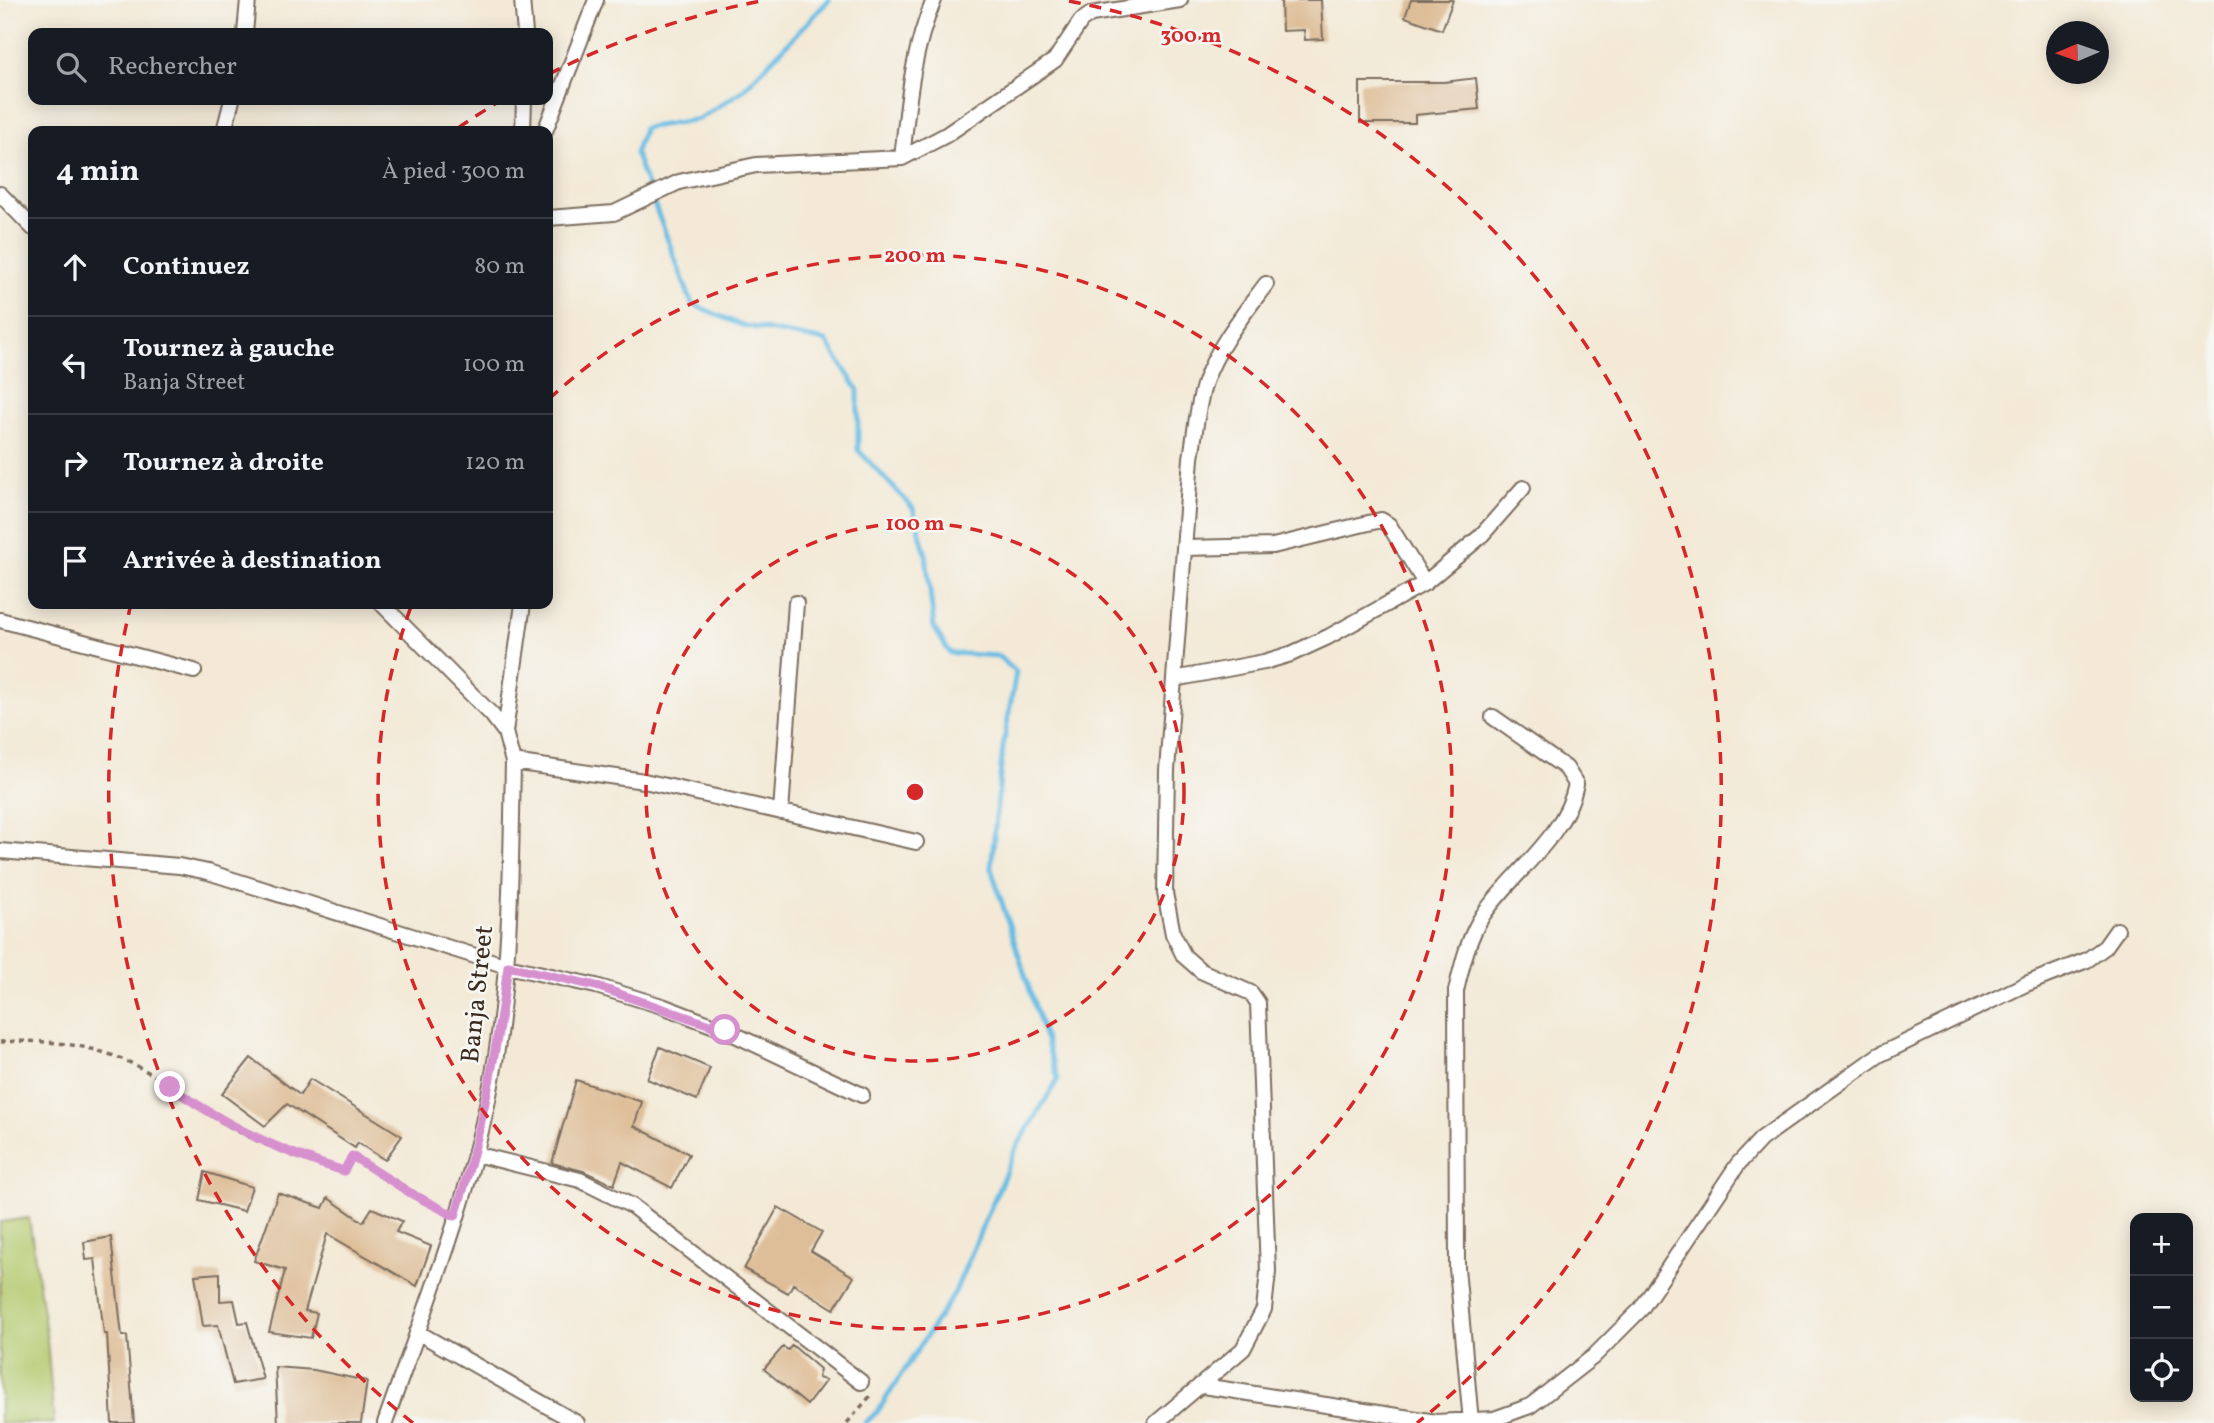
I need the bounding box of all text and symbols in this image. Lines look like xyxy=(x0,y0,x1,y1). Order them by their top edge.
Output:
north arrow xyxy=(2046,21,2109,84)
text: 300 m xyxy=(1161,22,1221,51)
search box xyxy=(28,28,553,105)
icon: search xyxy=(52,48,90,86)
text: Rechercher xyxy=(108,49,237,85)
text: 4 min xyxy=(56,151,140,193)
text: À pied · 300 m xyxy=(382,156,525,188)
text: 200 m xyxy=(884,242,946,271)
icon: ahead xyxy=(56,248,94,286)
text: Continuez xyxy=(123,249,249,285)
text: 80 m xyxy=(475,251,525,283)
text: Tournez à gauche xyxy=(123,331,335,367)
icon: left xyxy=(56,346,94,384)
text: 100 m xyxy=(463,349,525,381)
text: Banja Street xyxy=(123,367,245,399)
icon: right xyxy=(56,444,94,482)
text: Tournez à droite xyxy=(123,445,324,481)
text: 120 m xyxy=(465,447,525,479)
text: 100 m xyxy=(885,510,945,539)
icon: arrive xyxy=(56,542,94,580)
text: Arrivée à destination xyxy=(123,543,382,579)
centre of rings xyxy=(903,780,927,804)
street label: Banja Street xyxy=(453,924,503,1065)
route start xyxy=(709,1014,740,1045)
route end xyxy=(154,1071,185,1102)
map controls xyxy=(2130,1213,2193,1402)
button: + xyxy=(2130,1213,2193,1276)
button: − xyxy=(2130,1276,2193,1339)
button: locate xyxy=(2130,1339,2193,1402)

